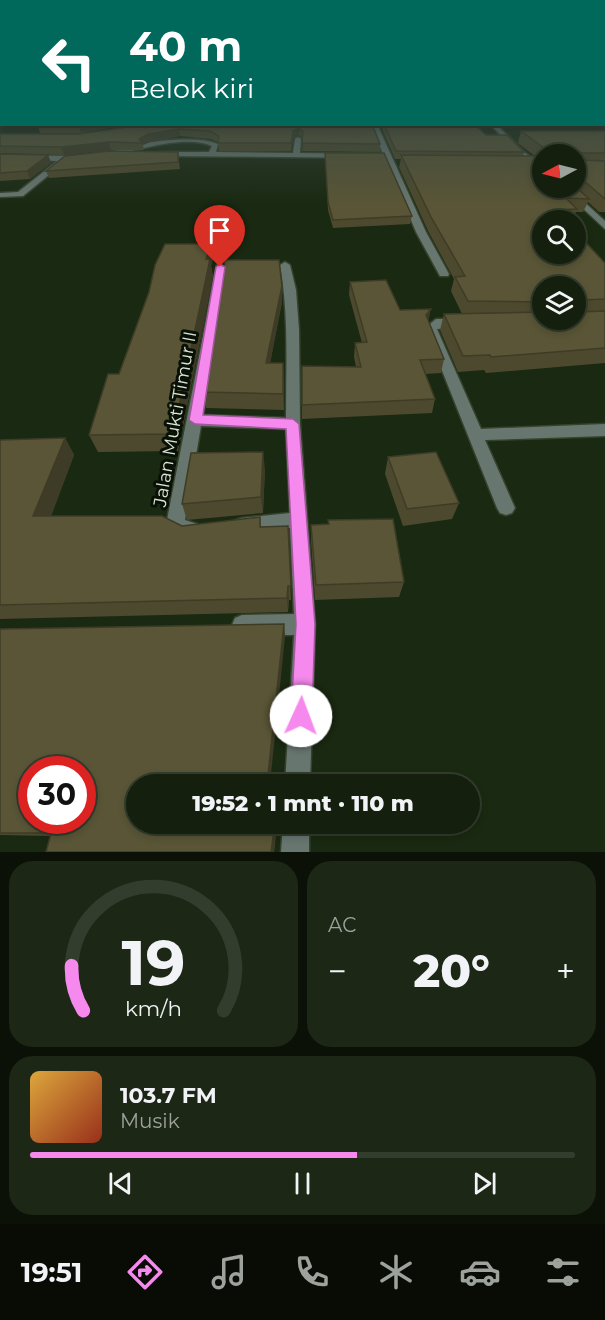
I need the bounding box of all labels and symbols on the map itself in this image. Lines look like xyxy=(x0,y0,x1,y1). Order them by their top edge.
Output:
north arrow xyxy=(532,144,586,198)
pin xyxy=(194,205,245,267)
street label: Jalan Mukti Timur II xyxy=(149,329,201,510)
position arrow xyxy=(269,684,333,748)
speed limit sign: 30 xyxy=(18,756,96,834)

